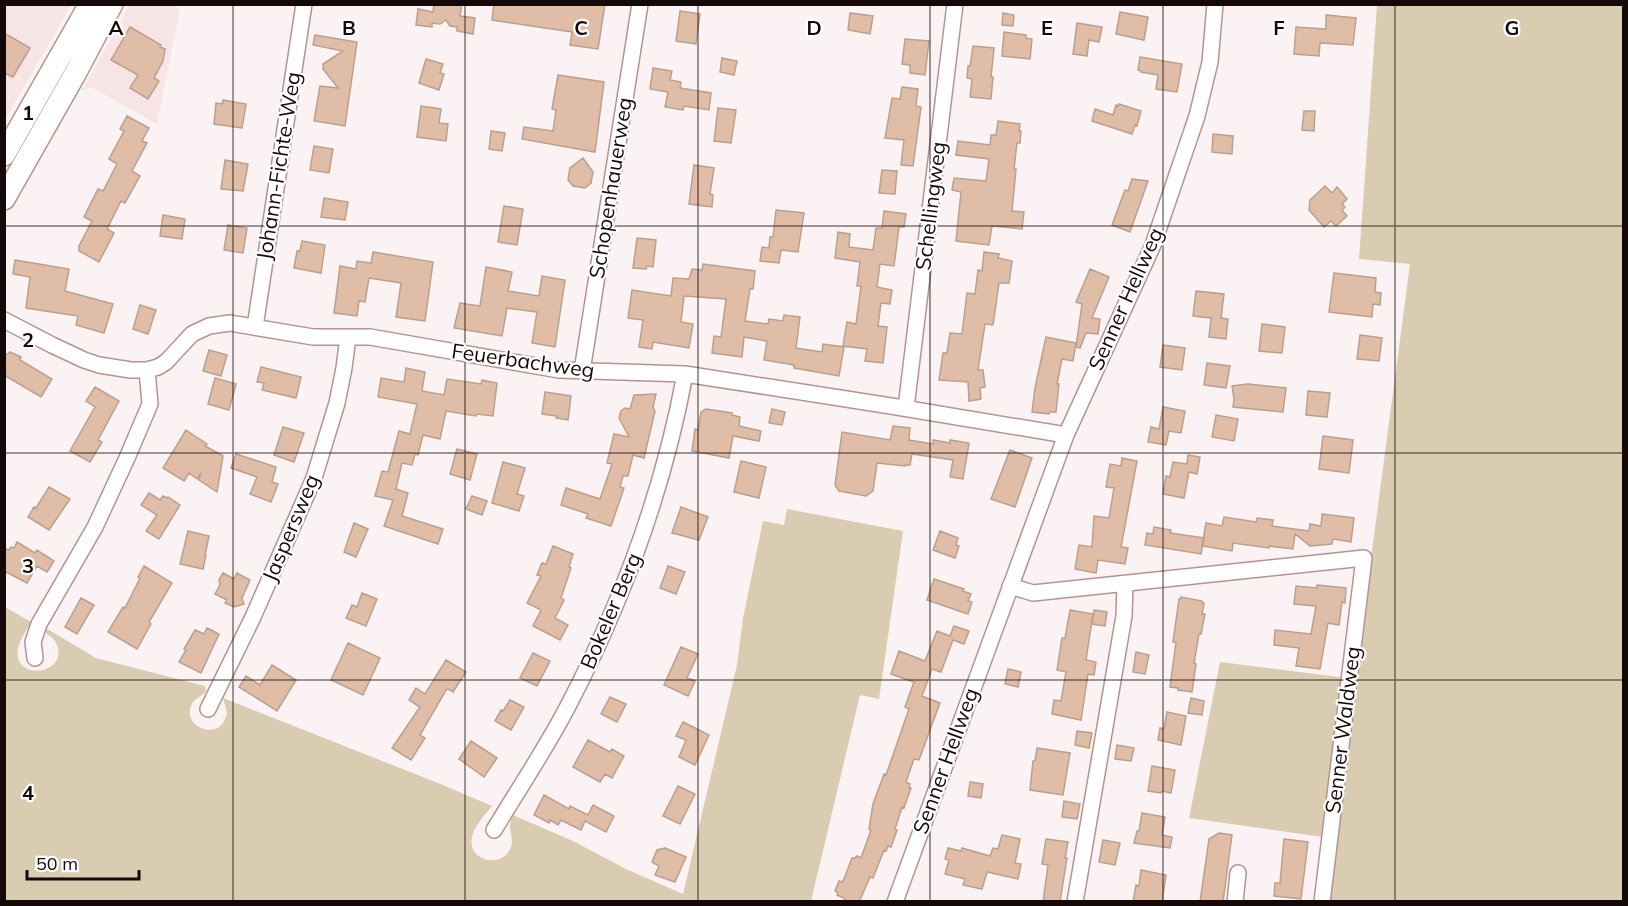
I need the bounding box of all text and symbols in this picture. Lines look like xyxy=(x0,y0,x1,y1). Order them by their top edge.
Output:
text: A xyxy=(109,15,124,40)
text: B xyxy=(342,15,356,40)
text: C xyxy=(574,15,588,40)
text: D xyxy=(806,15,822,40)
text: E xyxy=(1041,15,1053,40)
text: F xyxy=(1273,15,1285,40)
text: G xyxy=(1505,15,1519,40)
street label: Johann-Fichte-Weg xyxy=(250,70,306,262)
street label: Schopenhauerweg xyxy=(583,95,637,280)
text: 1 xyxy=(22,100,34,125)
street label: Schellingweg xyxy=(909,140,951,272)
street label: Senner Hellweg xyxy=(1082,223,1168,374)
text: 2 xyxy=(22,327,34,352)
street label: Feuerbachweg xyxy=(450,337,596,383)
street label: Jaspersweg xyxy=(256,470,324,585)
street label: Bokeler Berg xyxy=(574,549,646,673)
text: 3 xyxy=(22,553,34,578)
street label: Senner Waldweg xyxy=(1319,645,1365,815)
street label: Senner Hellweg xyxy=(907,684,983,837)
text: 4 xyxy=(22,780,34,805)
scale bar xyxy=(27,843,140,881)
text: 50 m xyxy=(36,852,78,875)

